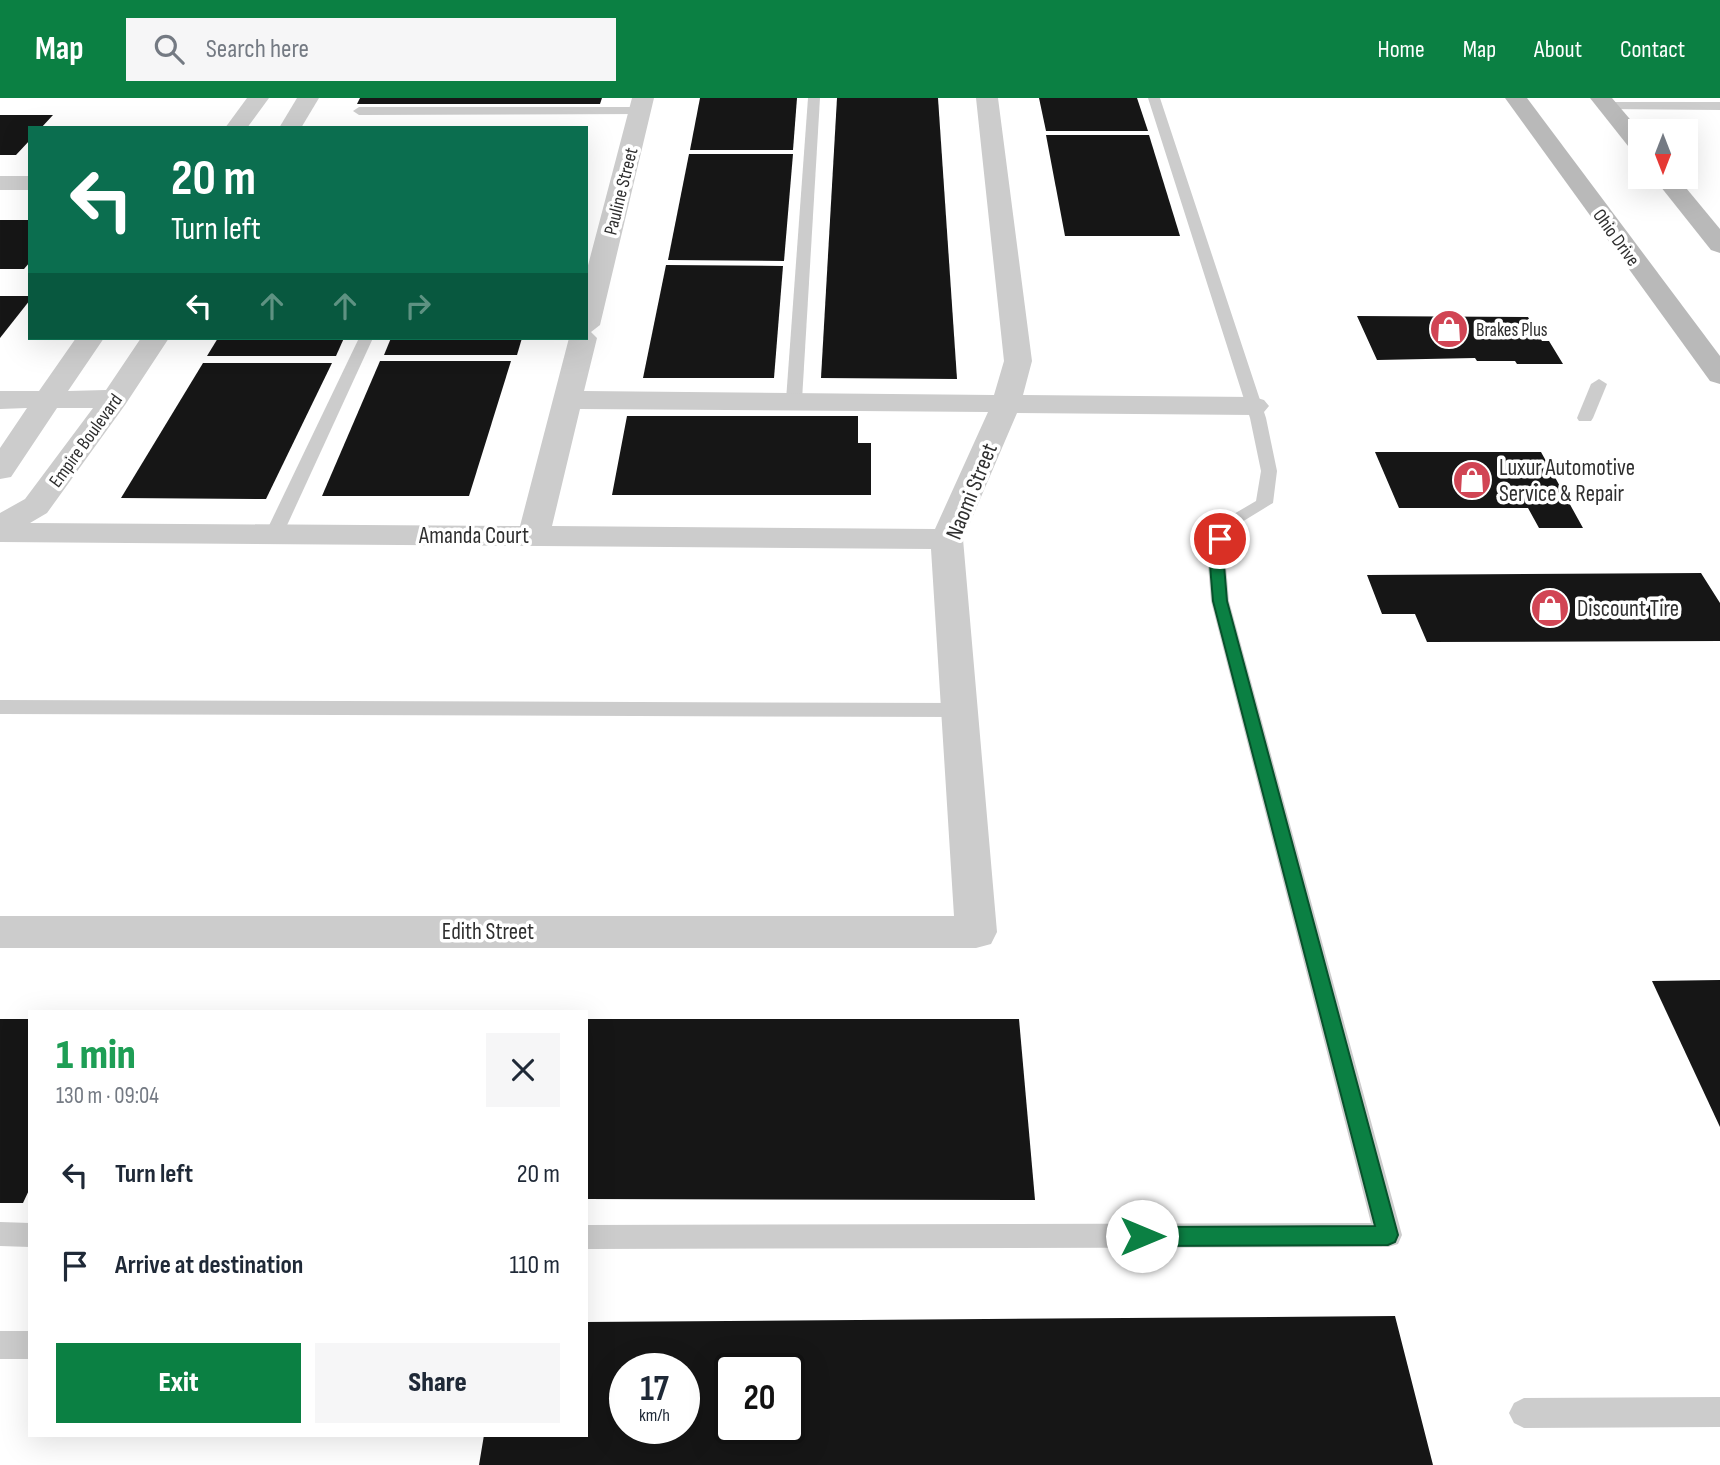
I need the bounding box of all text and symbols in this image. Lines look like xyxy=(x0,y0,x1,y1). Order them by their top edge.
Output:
search box xyxy=(126,18,616,81)
text: Map xyxy=(35,29,84,69)
icon: search xyxy=(150,30,188,68)
text: Search here xyxy=(206,34,309,65)
text: Home xyxy=(1377,35,1425,64)
text: Map xyxy=(1463,35,1496,64)
text: About xyxy=(1534,35,1582,64)
text: Contact xyxy=(1620,35,1685,64)
north arrow xyxy=(1628,119,1698,189)
map controls xyxy=(1628,119,1698,189)
street label: Pauline Street xyxy=(599,145,643,238)
text: 20 m xyxy=(171,150,256,209)
icon: left xyxy=(56,154,147,245)
street label: Ohio Drive xyxy=(1587,205,1644,271)
text: Turn left xyxy=(171,210,261,249)
icon: left xyxy=(180,287,218,325)
icon: ahead xyxy=(253,287,291,325)
icon: ahead xyxy=(326,287,364,325)
icon: right xyxy=(399,287,437,325)
shop icon: Brakes Plus xyxy=(1428,308,1470,350)
place label: Brakes Plus xyxy=(1476,319,1548,342)
street label: Empire Boulevard xyxy=(45,390,128,492)
street label: Naomi Street xyxy=(940,439,1004,544)
place label: Luxur Automotive Service & Repair xyxy=(1499,454,1635,508)
shop icon: Luxur Automotive Service & Repair xyxy=(1451,459,1493,501)
pin xyxy=(1190,509,1250,569)
icon: arrive xyxy=(1201,520,1239,558)
street label: Amanda Court xyxy=(418,522,529,550)
shop icon: Discount Tire xyxy=(1529,587,1571,629)
place label: Discount Tire xyxy=(1577,595,1679,623)
street label: Edith Street xyxy=(442,918,534,946)
text: 1 min xyxy=(56,1030,136,1081)
button: close xyxy=(486,1033,560,1107)
text: 130 m · 09:04 xyxy=(56,1082,159,1110)
icon: left xyxy=(56,1156,94,1194)
text: Turn left xyxy=(115,1159,193,1190)
text: 20 m xyxy=(517,1159,560,1190)
position arrow xyxy=(1105,1199,1179,1273)
icon: arrive xyxy=(56,1247,94,1285)
text: Arrive at destination xyxy=(115,1250,303,1281)
text: 110 m xyxy=(509,1250,560,1281)
button: Exit xyxy=(56,1343,301,1423)
button: Share xyxy=(315,1343,560,1423)
speed limit sign: 20 xyxy=(714,1353,805,1444)
text: 17 xyxy=(640,1368,669,1411)
text: km/h xyxy=(639,1405,670,1426)

